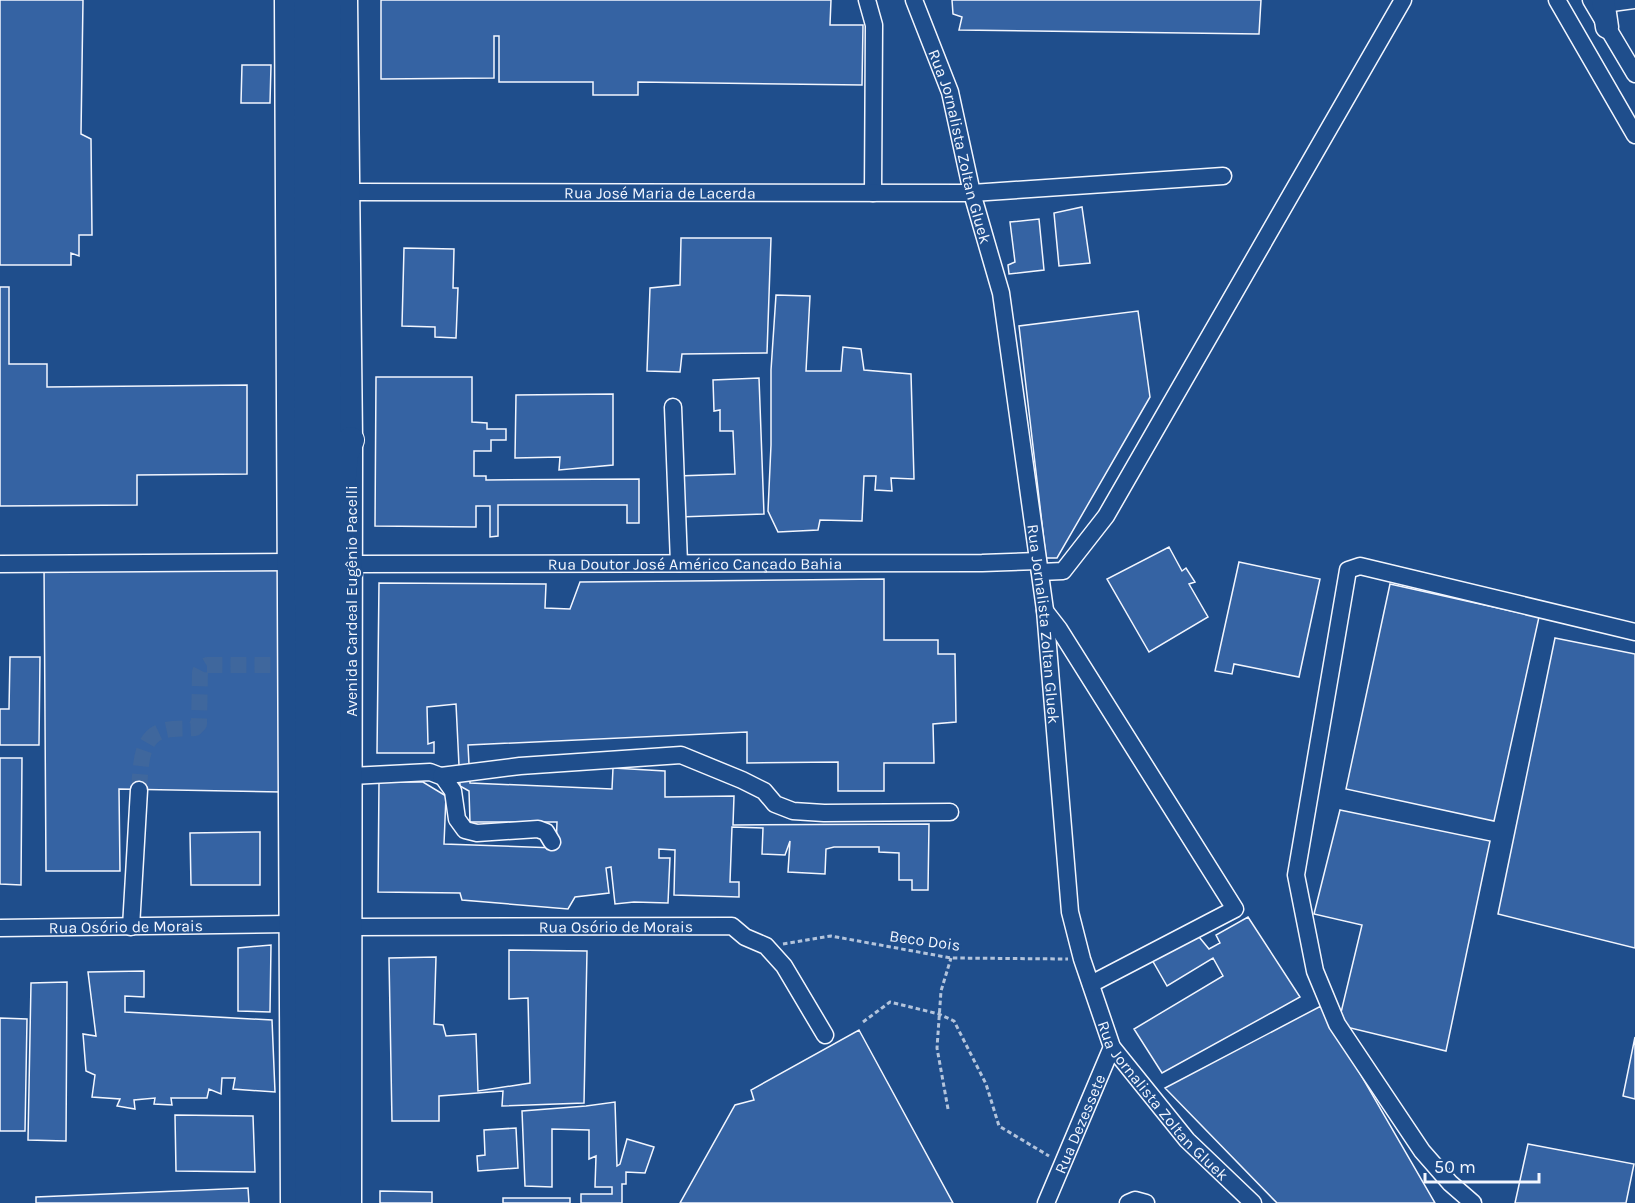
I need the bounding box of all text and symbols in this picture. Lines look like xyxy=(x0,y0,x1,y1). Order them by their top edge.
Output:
street label: Rua Jornalista Zoltan Gluek xyxy=(924,47,995,246)
street label: Rua José Maria de Lacerda xyxy=(564,183,756,203)
street label: Avenida Cardeal Eugênio Pacelli xyxy=(342,485,361,717)
street label: Rua Jornalista Zoltan Gluek xyxy=(1023,523,1063,724)
street label: Rua Doutor José Américo Cançado Bahia xyxy=(548,554,842,574)
street label: Rua Osório de Morais xyxy=(49,916,203,937)
street label: Rua Osório de Morais xyxy=(539,917,693,937)
street label: Beco Dois xyxy=(888,926,962,955)
street label: Rua Jornalista Zoltan Gluek xyxy=(1094,1018,1232,1185)
street label: Rua Dezessete xyxy=(1051,1071,1109,1177)
scale bar xyxy=(1425,1146,1539,1184)
text: 50 m xyxy=(1434,1156,1476,1178)

